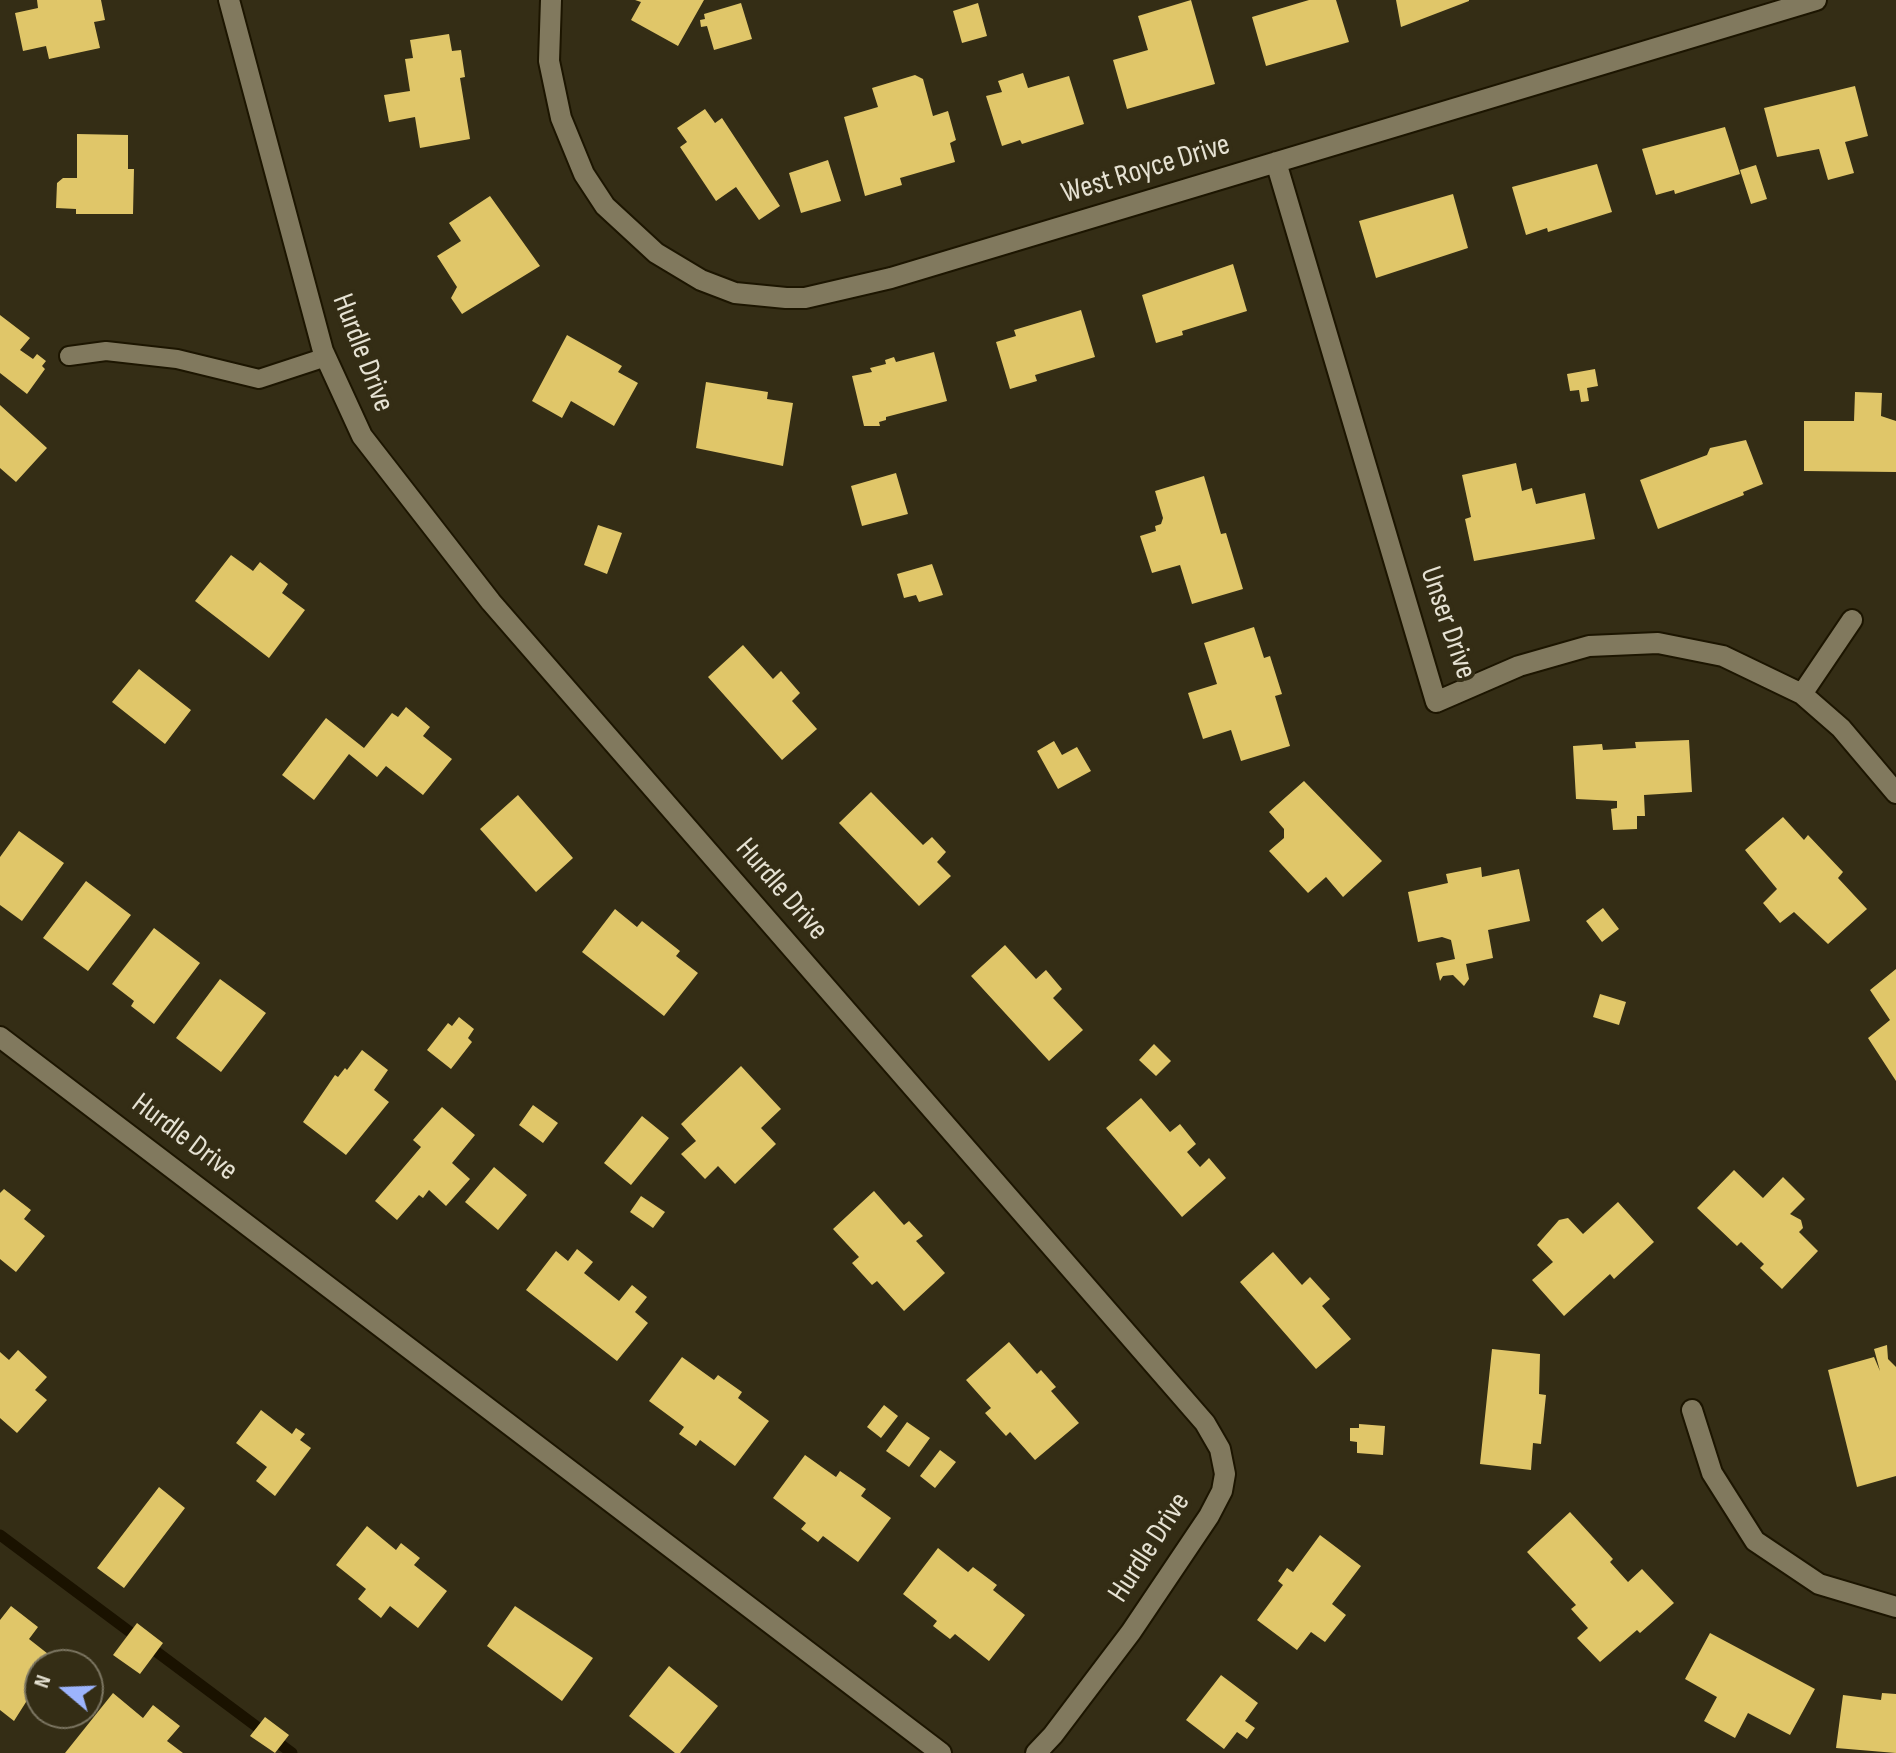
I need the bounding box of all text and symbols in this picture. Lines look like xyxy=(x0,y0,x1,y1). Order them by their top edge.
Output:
street label: West Royce Drive xyxy=(1058,127,1234,213)
street label: Hurdle Drive xyxy=(323,289,401,417)
street label: Unser Drive xyxy=(1411,562,1483,684)
street label: Hurdle Drive xyxy=(727,832,835,948)
street label: Hurdle Drive xyxy=(124,1087,244,1189)
street label: Hurdle Drive xyxy=(1101,1487,1199,1609)
north arrow xyxy=(24,1649,104,1729)
text: N xyxy=(28,1672,57,1692)

